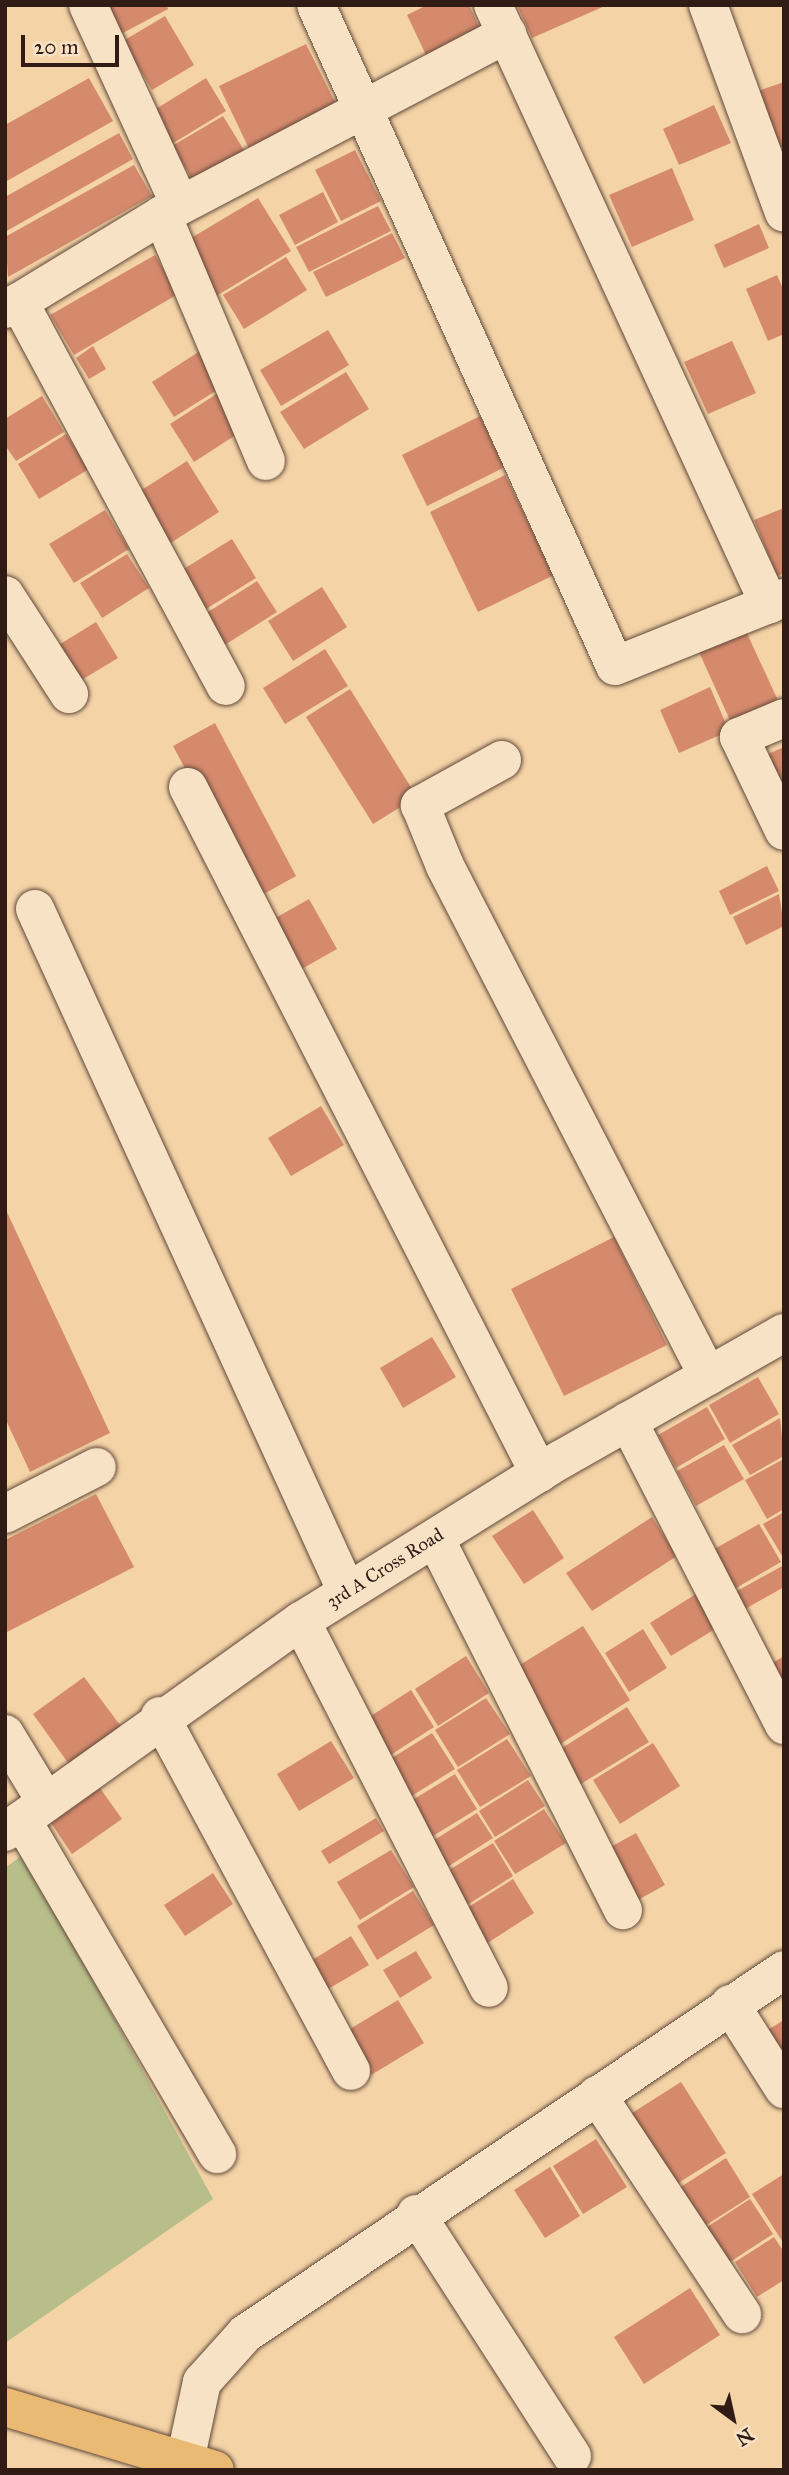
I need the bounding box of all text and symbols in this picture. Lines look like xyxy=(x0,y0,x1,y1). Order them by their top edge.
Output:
scale bar xyxy=(24,21,122,65)
text: 20 m xyxy=(34,34,79,60)
street label: 3rd A Cross Road xyxy=(322,1523,448,1613)
north arrow xyxy=(698,2384,768,2454)
text: N xyxy=(732,2423,758,2451)

